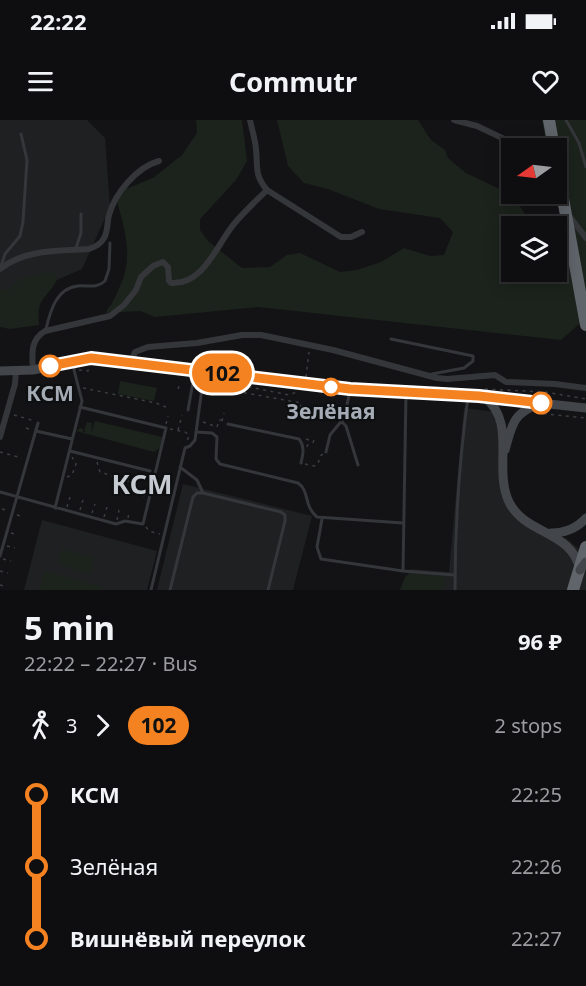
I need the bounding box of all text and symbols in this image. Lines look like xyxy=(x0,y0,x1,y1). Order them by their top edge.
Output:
text: 22:22 xyxy=(30,6,87,36)
text: Commutr xyxy=(229,63,357,100)
icon: menu xyxy=(24,65,57,98)
icon: heart xyxy=(529,65,562,98)
north arrow xyxy=(501,138,567,204)
map controls xyxy=(501,138,567,282)
button: layers xyxy=(501,216,567,282)
line badge: 102 xyxy=(188,354,256,392)
marker: КСМ xyxy=(39,355,61,377)
text: 102 xyxy=(204,359,240,387)
marker: Зелёная xyxy=(322,378,340,396)
place label: КСМ xyxy=(26,379,74,407)
unlabelled marker xyxy=(530,392,552,414)
place label: Зелёная xyxy=(286,397,376,425)
district label: КСМ xyxy=(111,465,173,502)
text: 5 min xyxy=(24,605,115,650)
text: 96 ₽ xyxy=(518,626,562,656)
text: 22:22 – 22:27 · Bus xyxy=(24,650,197,677)
icon: walk xyxy=(24,709,57,742)
icon: forward xyxy=(86,709,119,742)
text: 102 xyxy=(140,711,177,739)
text: 3 xyxy=(66,712,77,739)
text: 2 stops xyxy=(495,712,562,739)
text: КСМ xyxy=(70,779,120,809)
text: 22:25 xyxy=(511,781,562,808)
text: Зелёная xyxy=(70,851,158,881)
text: 22:26 xyxy=(511,853,562,880)
text: Вишнёвый переулок xyxy=(70,923,306,953)
text: 22:27 xyxy=(511,925,562,952)

